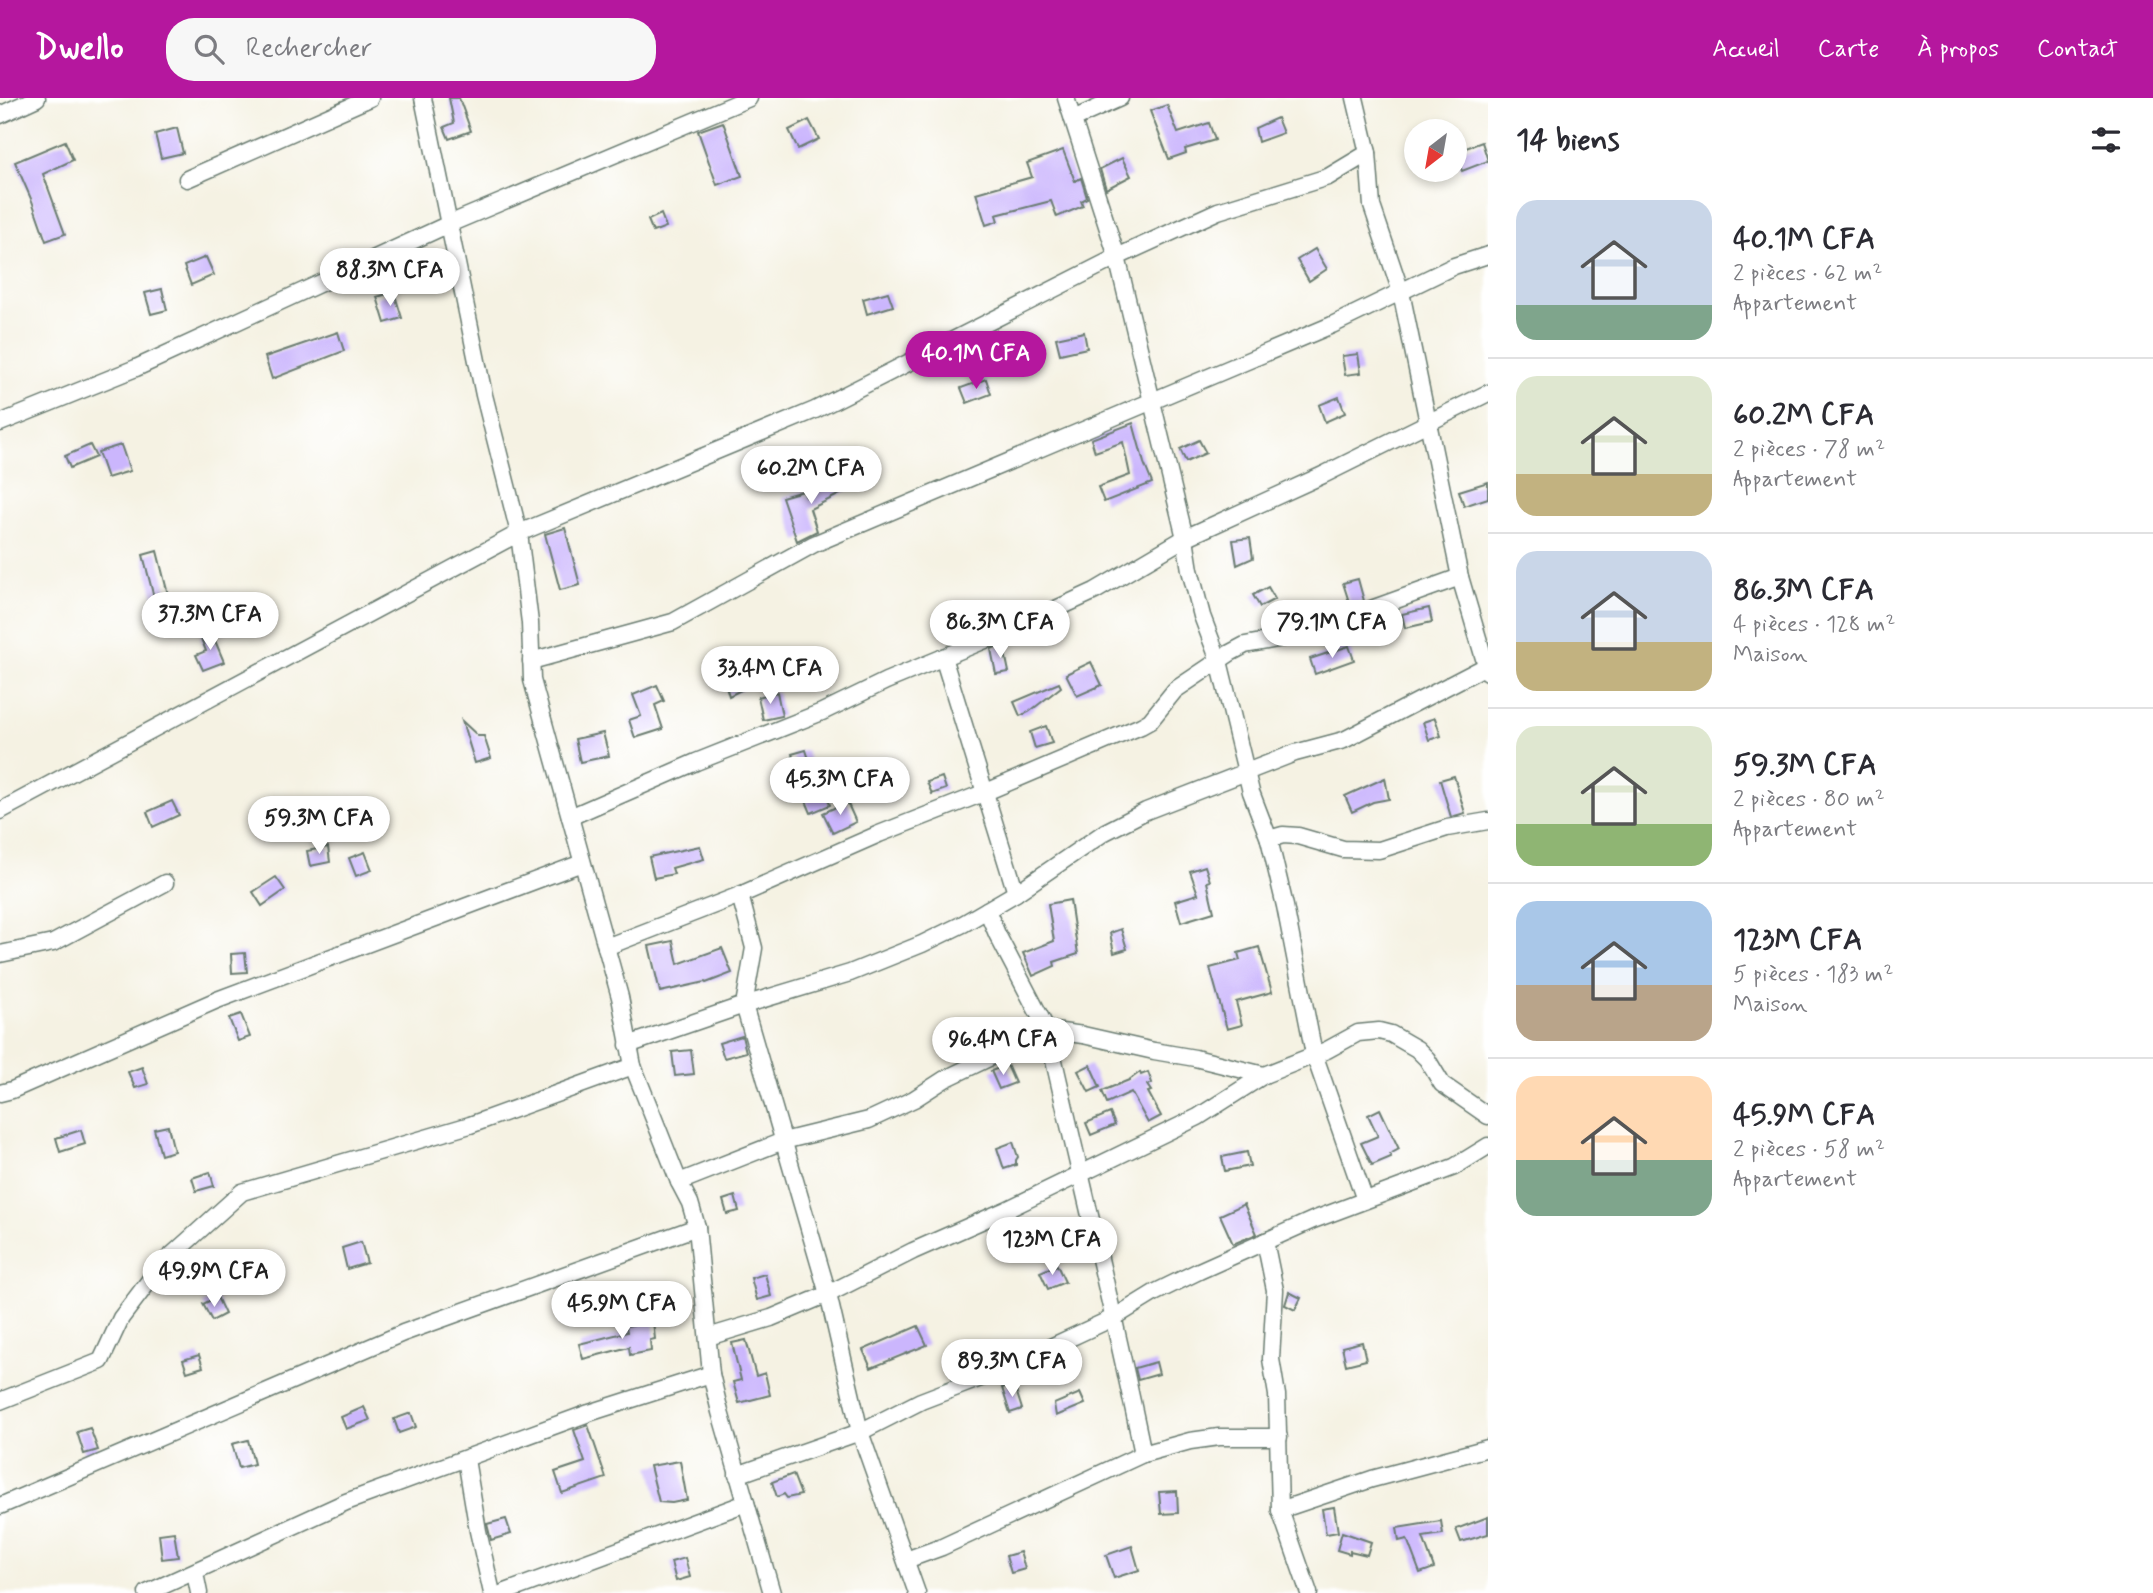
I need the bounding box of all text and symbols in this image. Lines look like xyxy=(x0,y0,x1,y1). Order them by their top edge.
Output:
search box xyxy=(166,18,656,81)
text: Dwello xyxy=(35,27,124,71)
icon: search xyxy=(190,30,228,68)
text: Rechercher xyxy=(246,32,372,66)
text: Accueil xyxy=(1712,34,1780,65)
text: Carte xyxy=(1818,34,1879,65)
text: À propos xyxy=(1917,34,1999,65)
text: Contact xyxy=(2037,34,2118,65)
north arrow xyxy=(1404,119,1466,182)
map controls xyxy=(1404,119,1467,182)
text: 14 biens xyxy=(1516,121,1620,160)
icon: filters xyxy=(2087,121,2125,159)
text: 40.1M CFA xyxy=(1733,220,1875,259)
icon: home xyxy=(1572,228,1656,312)
pin: 88.3M CFA xyxy=(310,248,470,308)
text: 88.3M CFA xyxy=(336,256,444,286)
text: 2 pièces · 62 m² xyxy=(1733,259,1882,289)
text: Appartement xyxy=(1733,289,1857,319)
pin: 40.1M CFA xyxy=(896,331,1056,391)
text: 40.1M CFA xyxy=(921,339,1031,369)
text: 60.2M CFA xyxy=(1733,396,1875,435)
icon: home xyxy=(1572,404,1656,488)
text: 2 pièces · 78 m² xyxy=(1733,435,1885,465)
pin: 60.2M CFA xyxy=(731,446,891,506)
text: 60.2M CFA xyxy=(757,454,865,484)
text: Appartement xyxy=(1733,465,1857,495)
text: 86.3M CFA xyxy=(1733,571,1874,610)
icon: home xyxy=(1572,579,1656,663)
pin: 37.3M CFA xyxy=(130,592,290,652)
text: 37.3M CFA xyxy=(158,600,262,630)
pin: 86.3M CFA xyxy=(920,601,1080,660)
pin: 79.1M CFA xyxy=(1252,601,1412,660)
text: 86.3M CFA xyxy=(946,608,1054,638)
text: 79.1M CFA xyxy=(1277,608,1387,638)
text: 4 pièces · 128 m² xyxy=(1733,610,1896,640)
text: Maison xyxy=(1733,640,1808,670)
pin: 33.4M CFA xyxy=(690,646,850,706)
text: 33.4M CFA xyxy=(717,654,823,684)
text: 59.3M CFA xyxy=(1733,746,1877,785)
icon: home xyxy=(1572,754,1656,838)
pin: 45.3M CFA xyxy=(760,758,920,817)
text: 45.3M CFA xyxy=(786,765,894,795)
text: 2 pièces · 80 m² xyxy=(1733,785,1885,815)
pin: 59.3M CFA xyxy=(239,796,399,856)
text: 59.3M CFA xyxy=(264,804,374,834)
text: Appartement xyxy=(1733,815,1857,845)
text: 123M CFA xyxy=(1733,921,1863,960)
icon: home xyxy=(1572,929,1656,1013)
text: 5 pièces · 183 m² xyxy=(1733,960,1893,990)
text: Maison xyxy=(1733,990,1808,1020)
pin: 96.4M CFA xyxy=(923,1018,1083,1077)
text: 96.4M CFA xyxy=(948,1025,1058,1055)
text: 45.9M CFA xyxy=(1733,1096,1876,1135)
icon: home xyxy=(1572,1104,1656,1188)
text: 2 pièces · 58 m² xyxy=(1733,1135,1885,1165)
text: Appartement xyxy=(1733,1165,1857,1195)
pin: 123M CFA xyxy=(980,1218,1124,1277)
text: 123M CFA xyxy=(1002,1225,1102,1255)
pin: 49.9M CFA xyxy=(134,1250,294,1309)
text: 49.9M CFA xyxy=(159,1257,269,1287)
pin: 45.9M CFA xyxy=(542,1282,702,1341)
text: 45.9M CFA xyxy=(567,1289,677,1319)
pin: 89.3M CFA xyxy=(932,1340,1092,1399)
text: 89.3M CFA xyxy=(957,1347,1067,1377)

